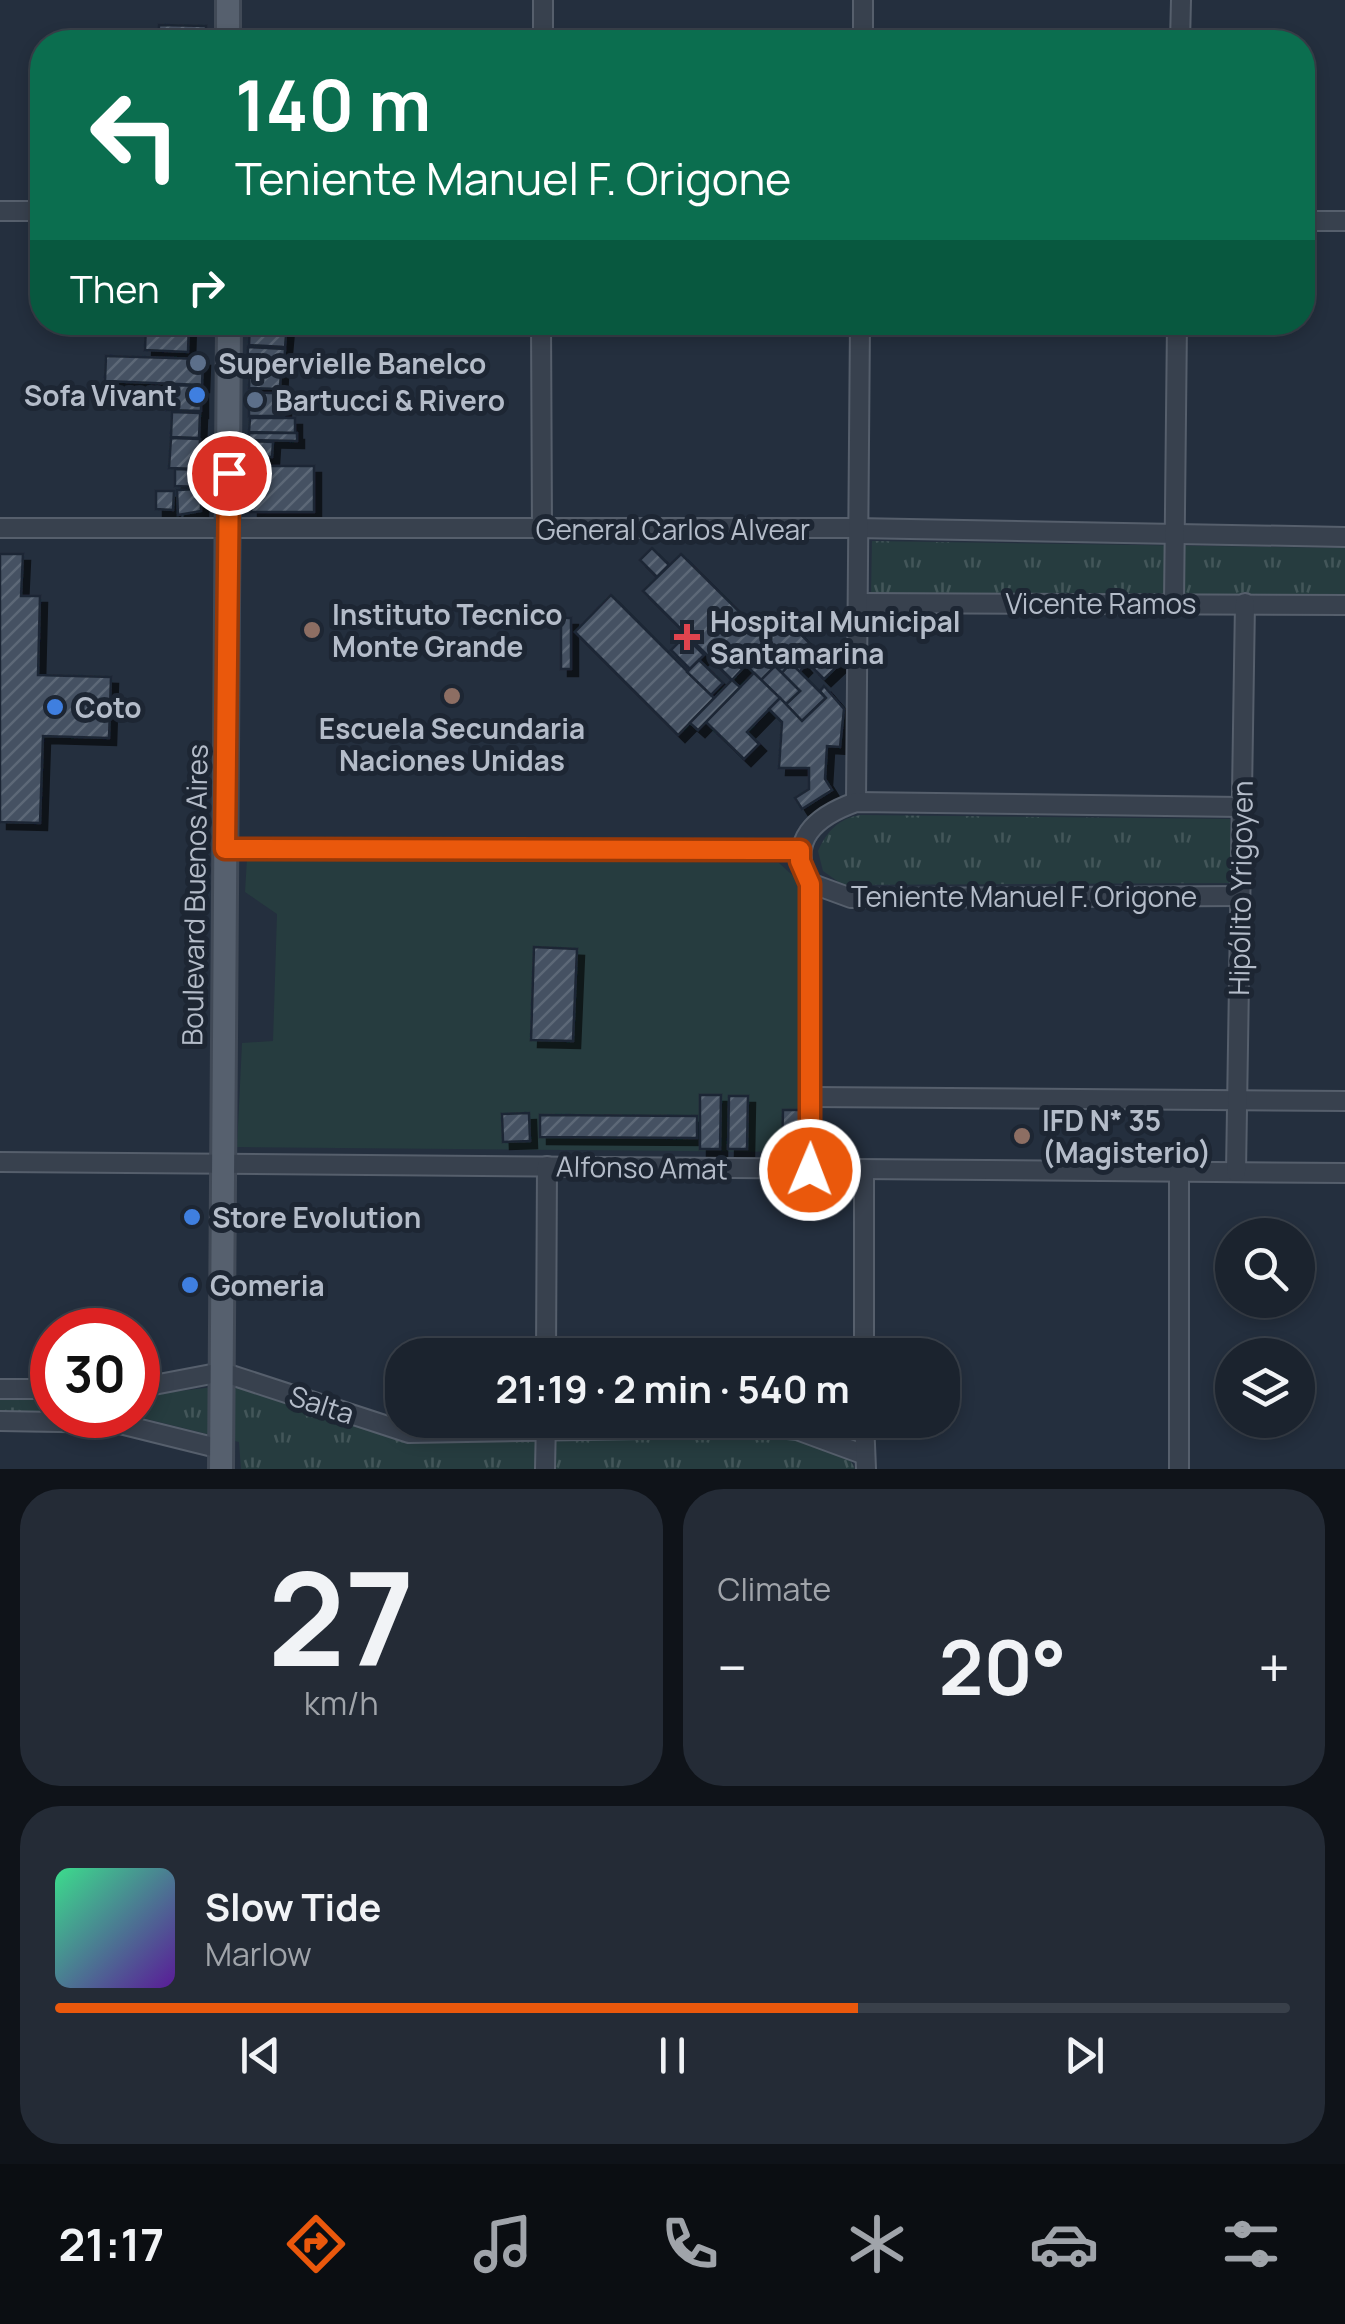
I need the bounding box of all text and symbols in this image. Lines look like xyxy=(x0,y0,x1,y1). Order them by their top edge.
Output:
text: 140 m xyxy=(235,56,431,152)
icon: left xyxy=(70,70,200,200)
text: Teniente Manuel F. Origone xyxy=(235,147,791,209)
icon: right xyxy=(179,260,234,315)
text: Then xyxy=(70,262,159,314)
place label: Supervielle Banelco xyxy=(218,344,486,382)
marker: Supervielle Banelco xyxy=(187,352,209,374)
place label: Sofa Vivant xyxy=(24,376,177,414)
place label: Bartucci & Rivero xyxy=(275,381,505,419)
marker: Sofa Vivant xyxy=(186,384,208,406)
marker: Bartucci & Rivero xyxy=(244,389,266,411)
pin xyxy=(187,431,272,516)
icon: arrive xyxy=(202,446,257,501)
street label: General Carlos Alvear xyxy=(536,510,810,548)
street label: Vicente Ramos xyxy=(1005,584,1197,622)
place label: Instituto Tecnico Monte Grande xyxy=(332,595,562,665)
place label: Hospital Municipal Santamarina xyxy=(710,602,961,672)
marker: Instituto Tecnico Monte Grande xyxy=(301,619,323,641)
marker: Hospital Municipal Santamarina xyxy=(674,624,700,650)
marker: Escuela Secundaria Naciones Unidas xyxy=(441,685,463,707)
place label: Coto xyxy=(75,688,142,726)
marker: Coto xyxy=(44,696,66,718)
place label: Escuela Secundaria Naciones Unidas xyxy=(319,709,585,779)
street label: Boulevard Buenos Aires xyxy=(172,744,216,1046)
street label: Hipólito Yrigoyen xyxy=(1219,780,1261,996)
street label: Teniente Manuel F. Origone xyxy=(851,877,1197,915)
place label: IFD N* 35 (Magisterio) xyxy=(1042,1101,1211,1171)
position arrow xyxy=(758,1118,862,1222)
marker: IFD N* 35 (Magisterio) xyxy=(1011,1125,1033,1147)
street label: Alfonso Amat xyxy=(556,1147,728,1187)
place label: Store Evolution xyxy=(212,1198,421,1236)
marker: Store Evolution xyxy=(181,1206,203,1228)
map controls xyxy=(1215,1218,1315,1438)
button: search xyxy=(1215,1218,1315,1318)
place label: Gomeria xyxy=(210,1266,325,1304)
marker: Gomeria xyxy=(179,1274,201,1296)
speed limit sign: 30 xyxy=(30,1308,160,1438)
button: layers xyxy=(1215,1338,1315,1438)
text: 21:19 · 2 min · 540 m xyxy=(495,1362,850,1414)
street label: Salta xyxy=(285,1376,359,1432)
text: 27 xyxy=(268,1527,415,1705)
text: Climate xyxy=(718,1567,831,1611)
text: 20° xyxy=(939,1615,1067,1718)
text: − xyxy=(718,1629,747,1705)
text: + xyxy=(1258,1629,1290,1705)
text: km/h xyxy=(304,1681,378,1725)
text: Slow Tide xyxy=(205,1880,382,1932)
text: Marlow xyxy=(205,1932,312,1976)
icon: previous xyxy=(233,2028,288,2083)
icon: pause xyxy=(645,2028,700,2083)
icon: next xyxy=(1057,2028,1112,2083)
icon: directions xyxy=(281,2209,351,2279)
icon: music xyxy=(468,2209,538,2279)
icon: phone xyxy=(655,2209,725,2279)
icon: climate xyxy=(842,2209,912,2279)
icon: car xyxy=(1029,2209,1099,2279)
icon: filters xyxy=(1216,2209,1286,2279)
text: 21:17 xyxy=(59,2213,164,2275)

